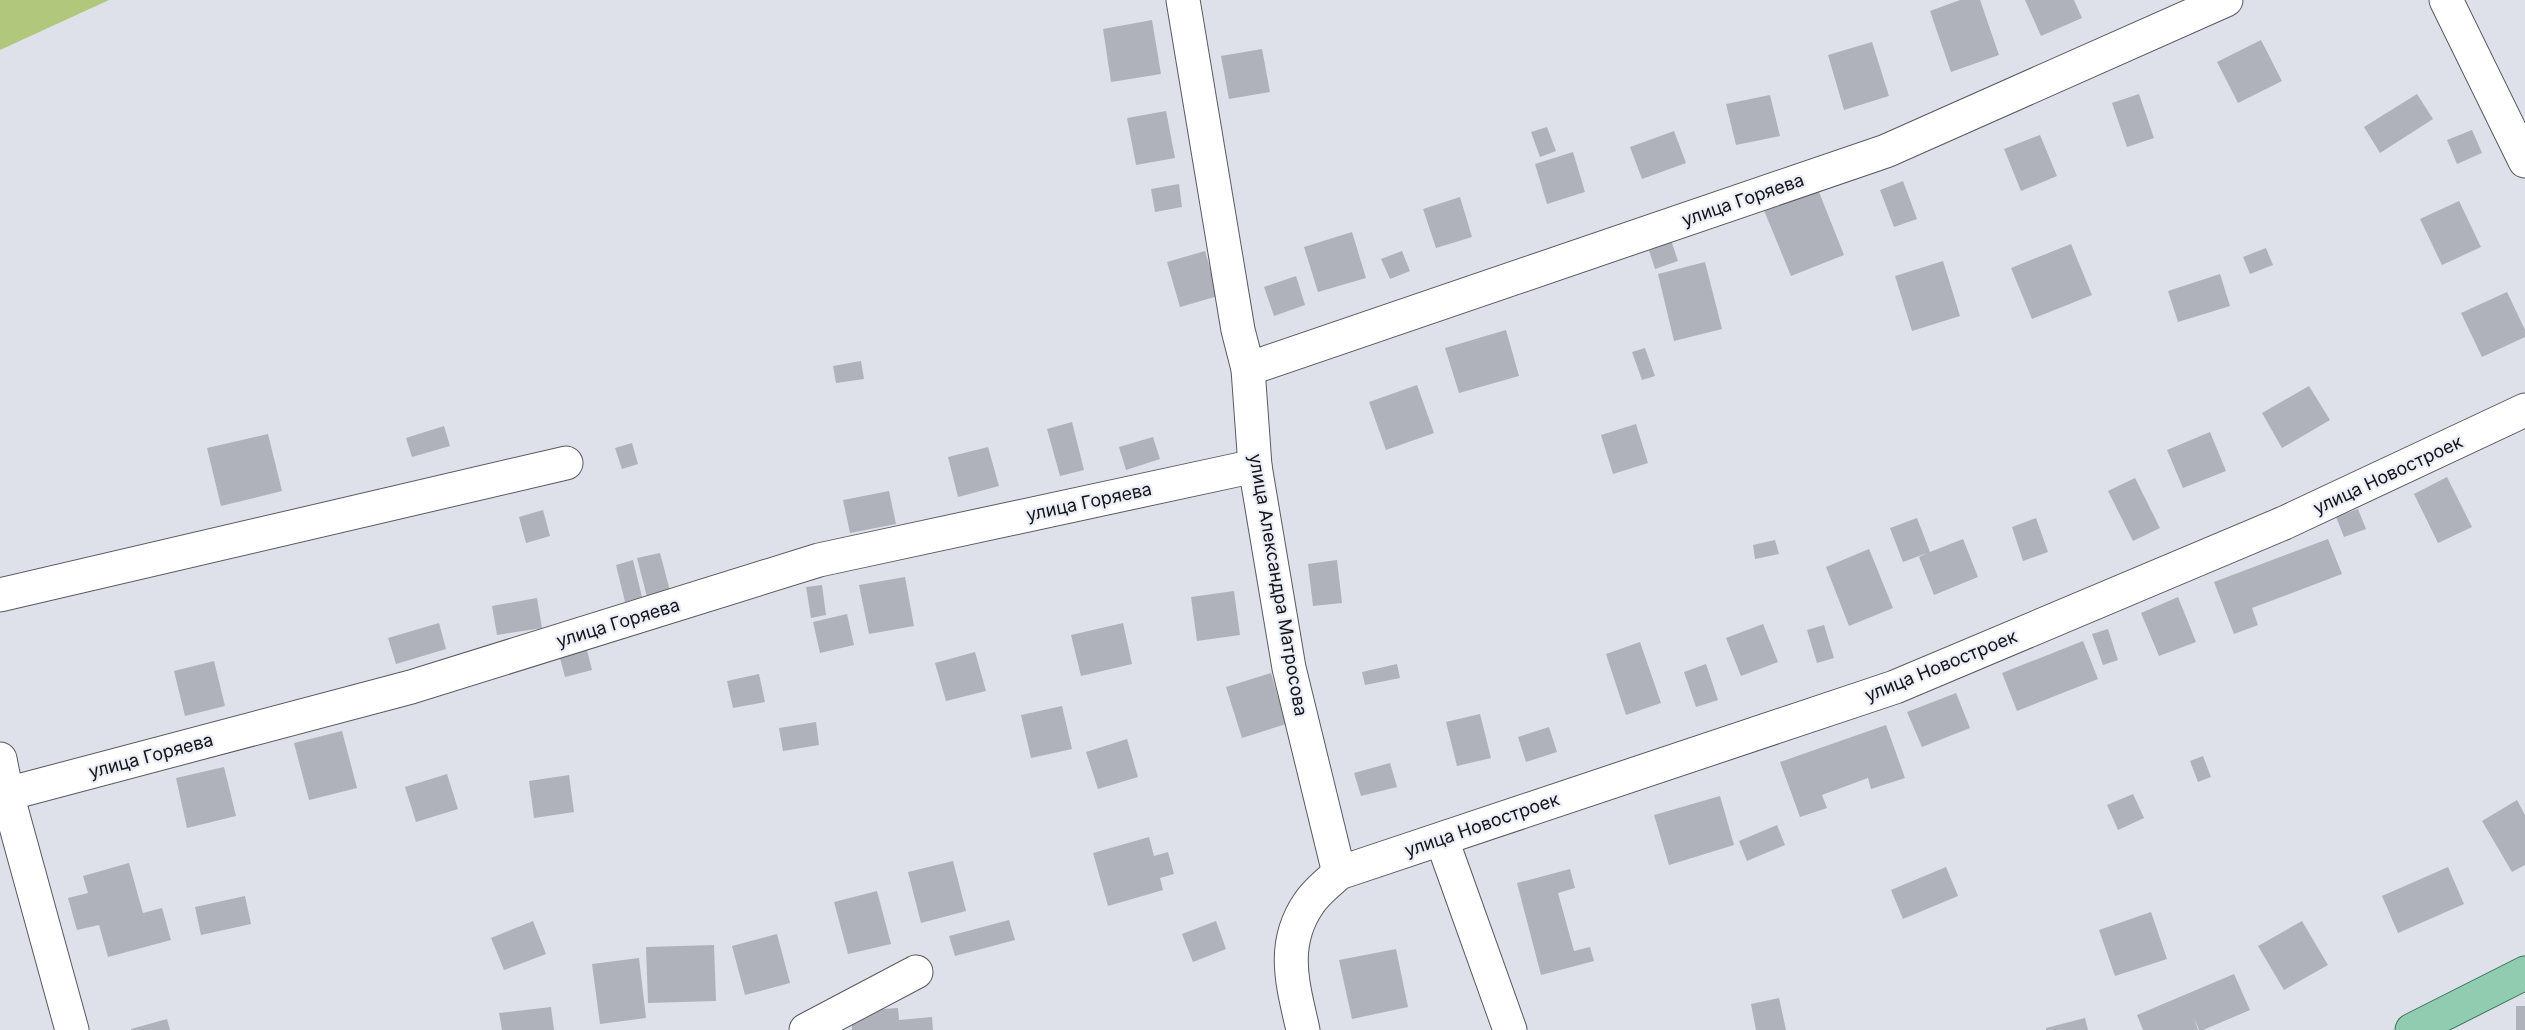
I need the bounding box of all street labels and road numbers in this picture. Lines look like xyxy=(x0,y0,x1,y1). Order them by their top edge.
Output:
street label: улица Горяева xyxy=(1679,169,1807,230)
street label: улица Новостроек xyxy=(2310,431,2466,518)
street label: улица Александра Матросова xyxy=(1245,452,1312,718)
street label: улица Горяева xyxy=(1024,478,1154,525)
street label: улица Горяева xyxy=(554,594,682,651)
street label: улица Новостроек xyxy=(1862,625,2020,706)
street label: улица Горяева xyxy=(86,729,215,782)
street label: улица Новостроек xyxy=(1402,788,1562,861)

